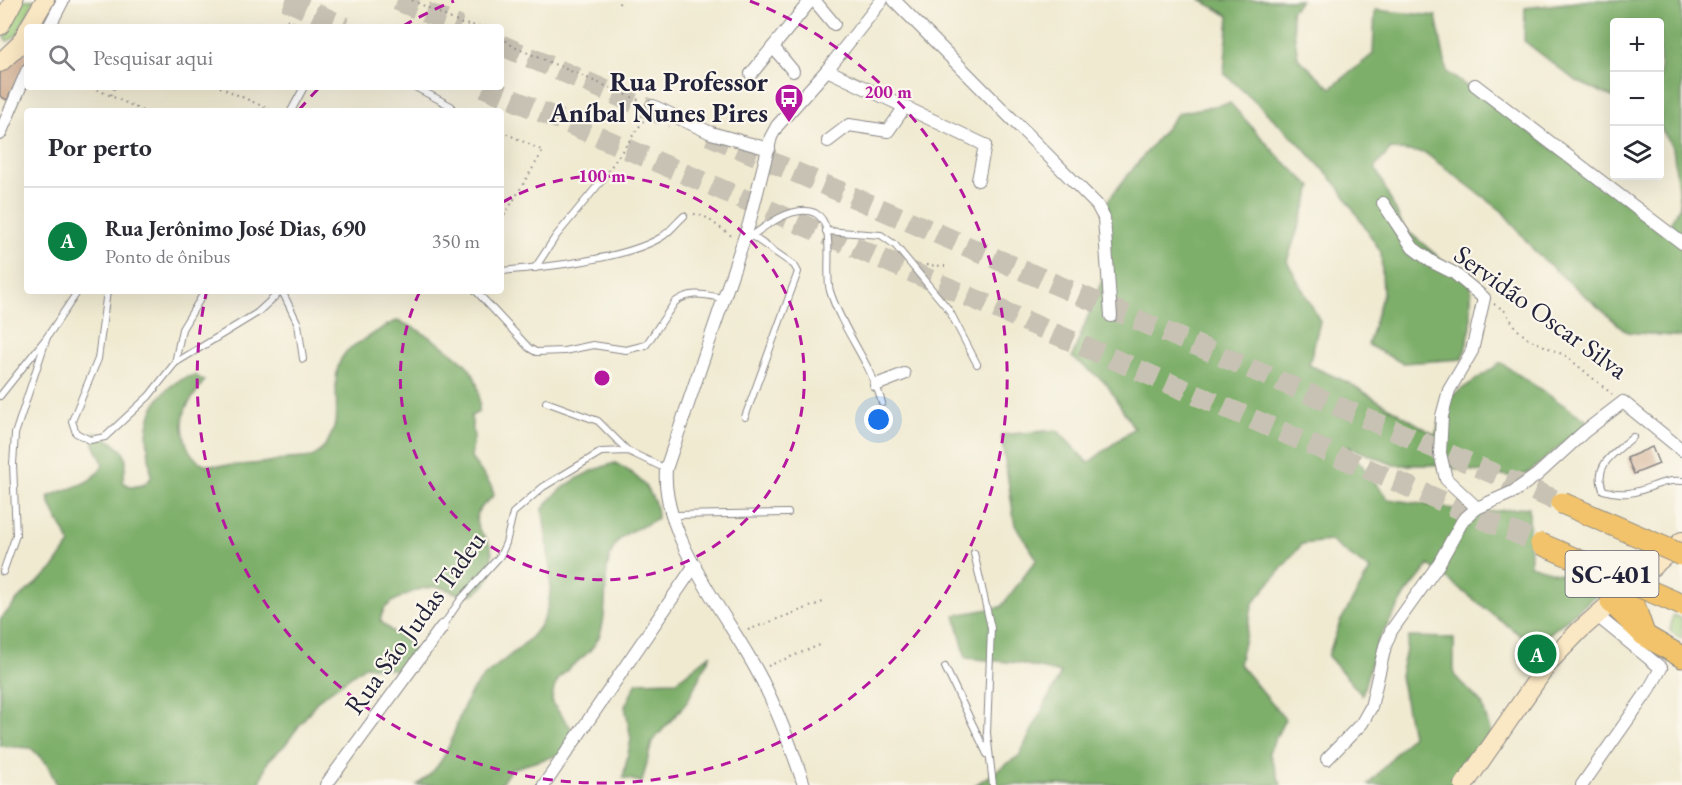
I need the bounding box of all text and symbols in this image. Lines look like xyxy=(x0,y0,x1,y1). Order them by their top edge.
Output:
map controls xyxy=(1610,18,1664,180)
button: + xyxy=(1610,18,1664,72)
search box xyxy=(24,24,504,90)
icon: search xyxy=(45,41,78,74)
text: Pesquisar aqui xyxy=(93,43,213,72)
place label: Rua Professor Aníbal Nunes Pires xyxy=(548,64,769,130)
button: − xyxy=(1610,72,1664,126)
text: 200 m xyxy=(864,80,912,103)
bus stop icon: Rua Professor Aníbal Nunes Pires xyxy=(773,82,805,124)
button: layers xyxy=(1610,126,1664,180)
text: Por perto xyxy=(48,130,152,164)
text: 100 m xyxy=(578,164,626,187)
text: Rua Jerônimo José Dias, 690 xyxy=(105,214,366,243)
text: A xyxy=(60,228,75,254)
text: 350 m xyxy=(432,228,480,254)
street label: Servidão Oscar Silva xyxy=(1447,237,1635,387)
text: Ponto de ônibus xyxy=(105,243,230,269)
centre of rings xyxy=(592,368,612,388)
your location xyxy=(864,405,893,434)
street label: Rua São Judas Tadeu xyxy=(336,524,493,721)
road number: SC-401 xyxy=(1566,551,1658,597)
pin: A xyxy=(1518,632,1556,676)

